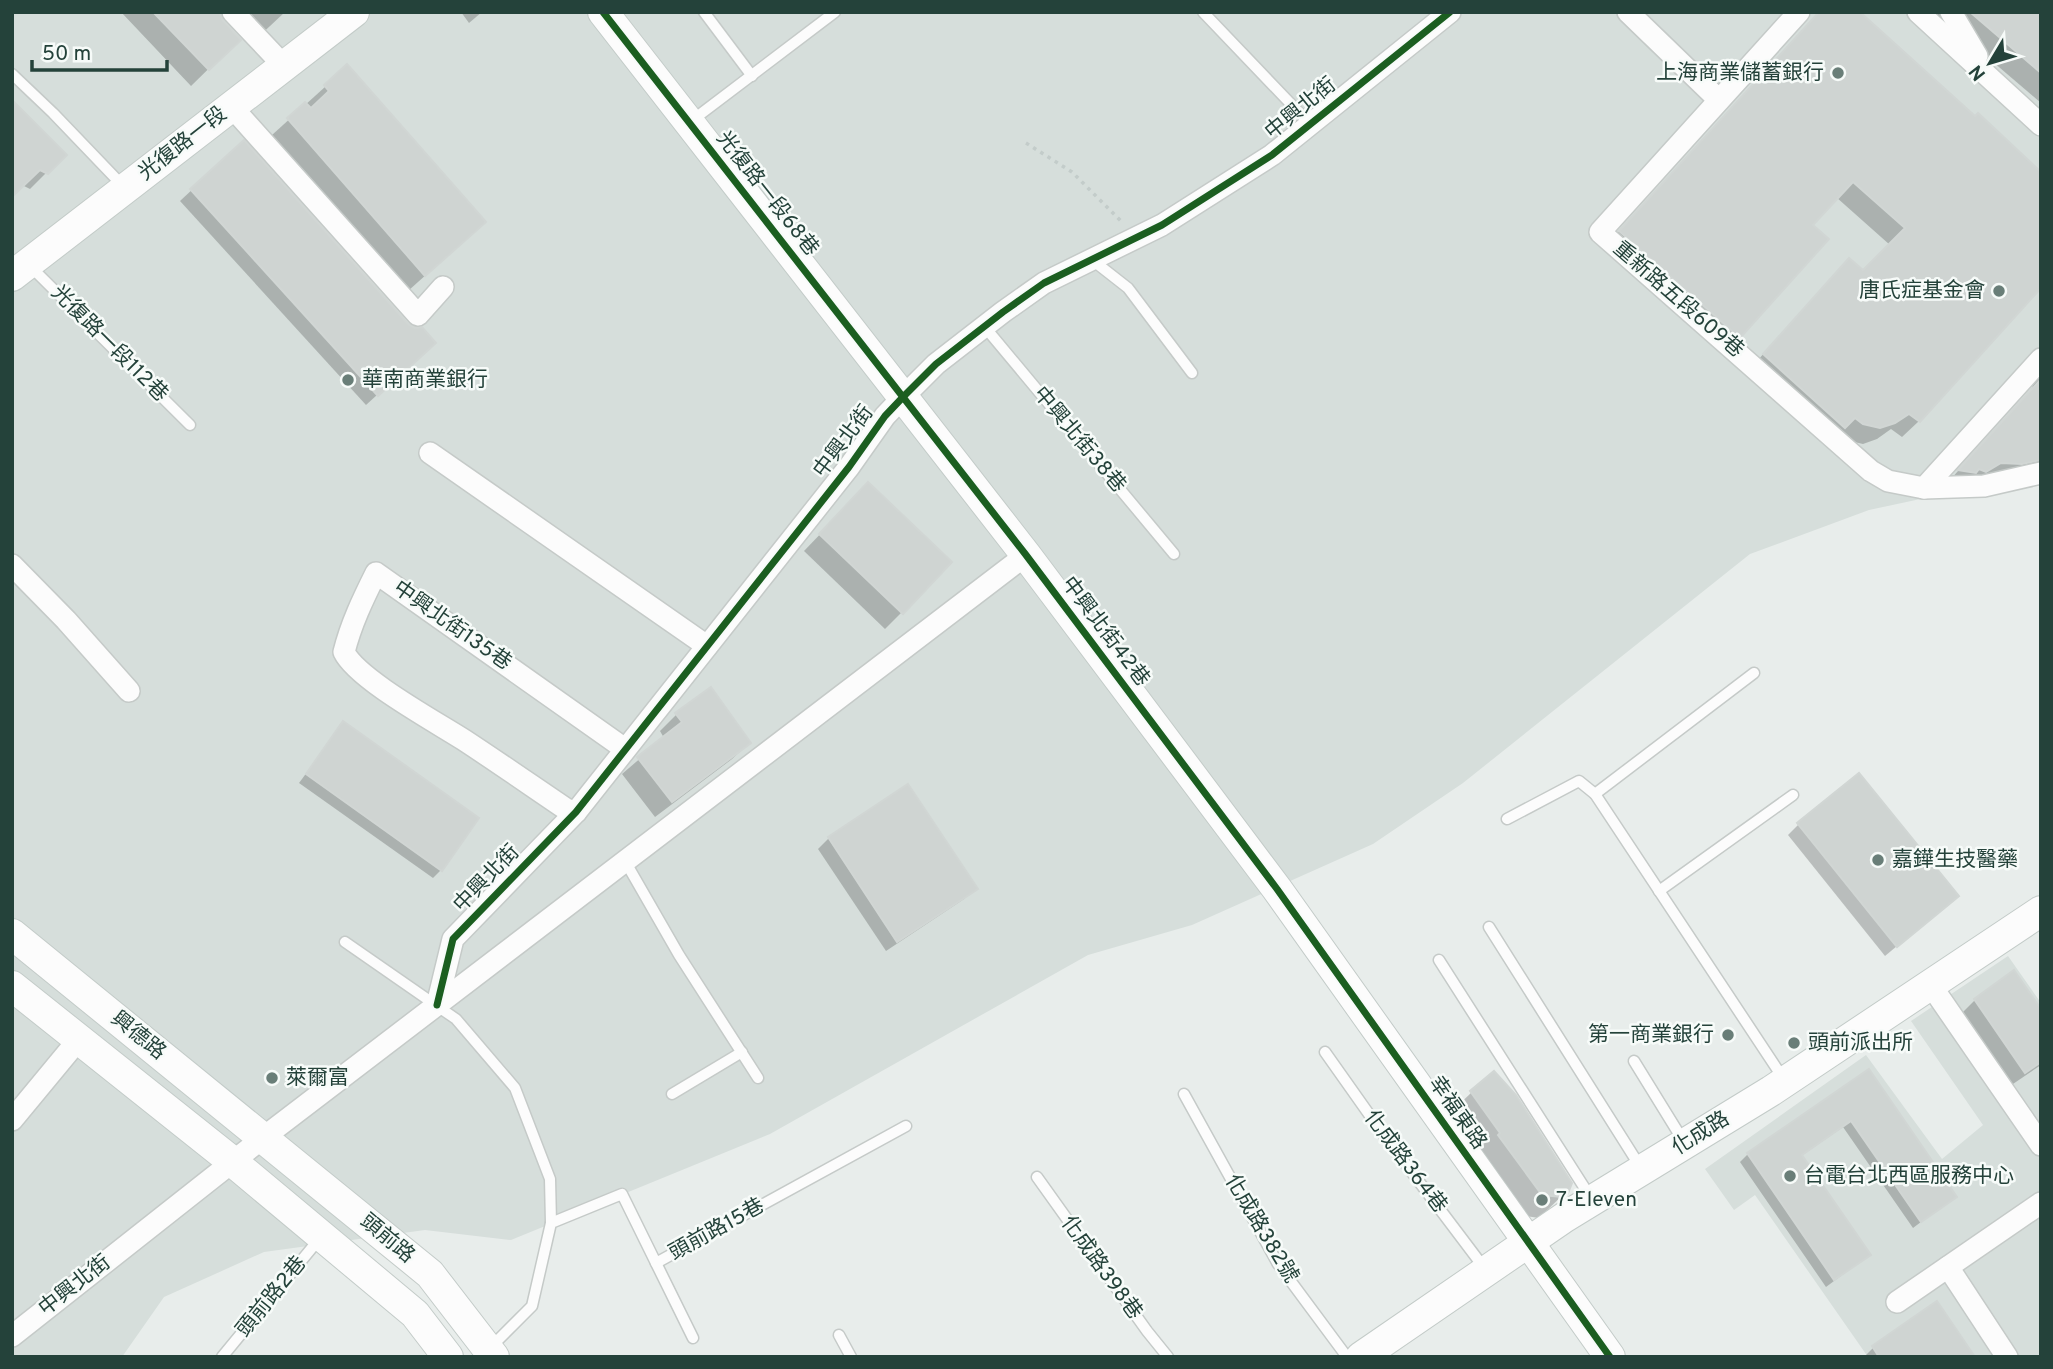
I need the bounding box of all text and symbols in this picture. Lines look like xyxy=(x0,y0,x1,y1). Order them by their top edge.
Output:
scale bar xyxy=(32,28,166,72)
north arrow xyxy=(1955,28,2025,98)
text: 50 m xyxy=(42,41,91,68)
text: N xyxy=(1965,59,1992,85)
place label: 上海商業儲蓄銀行 xyxy=(1656,60,1824,87)
marker: 上海商業儲蓄銀行 xyxy=(1830,65,1846,81)
street label: 中興北街 xyxy=(1260,72,1342,146)
street label: 光復路一段 xyxy=(133,101,233,187)
street label: 光復路一段68巷 xyxy=(710,126,824,262)
street label: 重新路五段609巷 xyxy=(1607,236,1749,364)
place label: 唐氏症基金會 xyxy=(1859,278,1985,305)
street label: 光復路一段112巷 xyxy=(45,280,173,408)
marker: 唐氏症基金會 xyxy=(1991,283,2007,299)
place label: 華南商業銀行 xyxy=(362,367,488,394)
marker: 華南商業銀行 xyxy=(340,372,356,388)
street label: 中興北街38巷 xyxy=(1027,381,1131,499)
street label: 中興北街 xyxy=(808,400,880,484)
street label: 中興北街42巷 xyxy=(1055,572,1155,692)
street label: 中興北街135巷 xyxy=(388,575,516,677)
street label: 中興北街 xyxy=(448,839,526,919)
place label: 嘉鏵生技醫藥 xyxy=(1892,847,2018,874)
marker: 嘉鏵生技醫藥 xyxy=(1870,852,1886,868)
street label: 興德路 xyxy=(105,1006,171,1066)
place label: 第一商業銀行 xyxy=(1588,1022,1714,1049)
marker: 第一商業銀行 xyxy=(1720,1027,1736,1043)
place label: 頭前派出所 xyxy=(1808,1030,1913,1057)
marker: 頭前派出所 xyxy=(1786,1035,1802,1051)
place label: 萊爾富 xyxy=(286,1065,349,1092)
marker: 萊爾富 xyxy=(264,1070,280,1086)
street label: 幸福東路 xyxy=(1422,1071,1492,1155)
street label: 化成路364巷 xyxy=(1357,1105,1453,1219)
street label: 化成路 xyxy=(1667,1106,1735,1162)
place label: 台電台北西區服務中心 xyxy=(1804,1163,2014,1190)
marker: 台電台北西區服務中心 xyxy=(1782,1168,1798,1184)
street label: 化成路382號 xyxy=(1218,1170,1304,1288)
place label: 7-Eleven xyxy=(1556,1187,1637,1214)
marker: 7-Eleven xyxy=(1534,1192,1550,1208)
street label: 頭前路15巷 xyxy=(665,1193,769,1267)
street label: 頭前路 xyxy=(354,1208,420,1270)
street label: 化成路398巷 xyxy=(1054,1211,1148,1325)
street label: 中興北街 xyxy=(34,1250,116,1322)
street label: 頭前路2巷 xyxy=(231,1251,313,1343)

